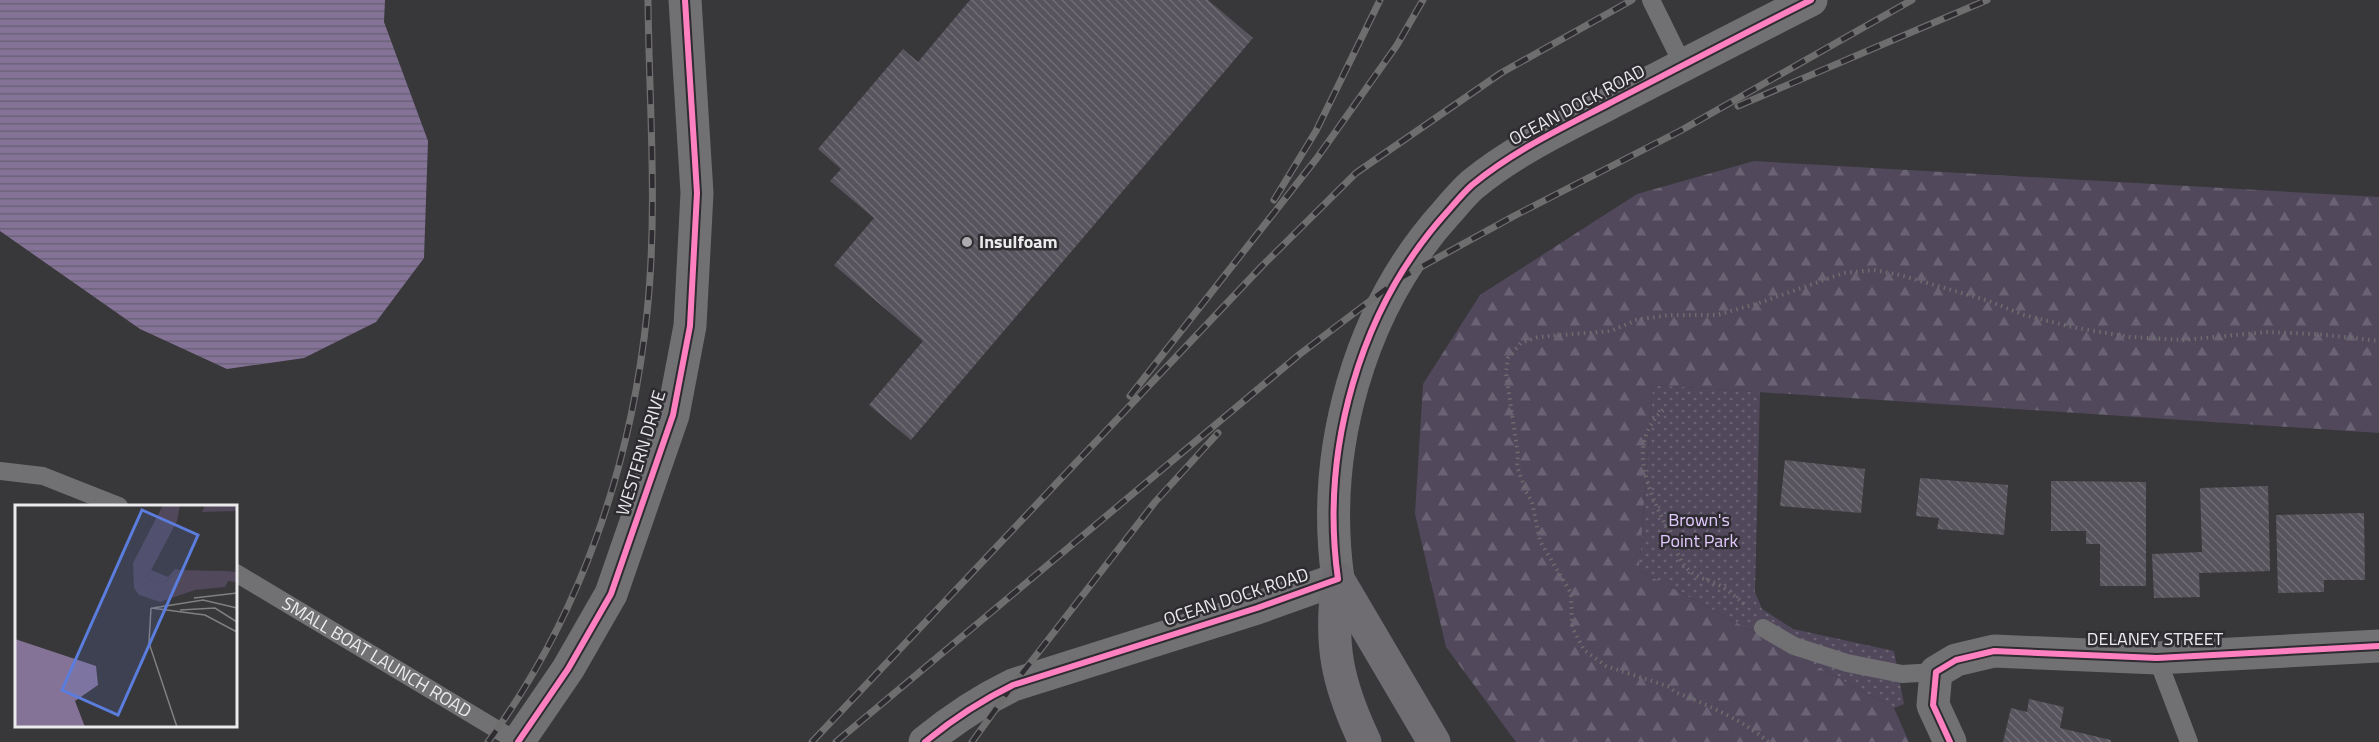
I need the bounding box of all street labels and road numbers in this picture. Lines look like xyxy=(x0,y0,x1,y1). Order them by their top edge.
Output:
street label: OCEAN DOCK ROAD xyxy=(1504,57,1650,152)
street label: WESTERN DRIVE xyxy=(609,387,672,519)
street label: OCEAN DOCK ROAD xyxy=(1160,560,1312,633)
street label: SMALL BOAT LAUNCH ROAD xyxy=(277,590,477,724)
street label: DELANEY STREET xyxy=(2087,625,2224,652)

